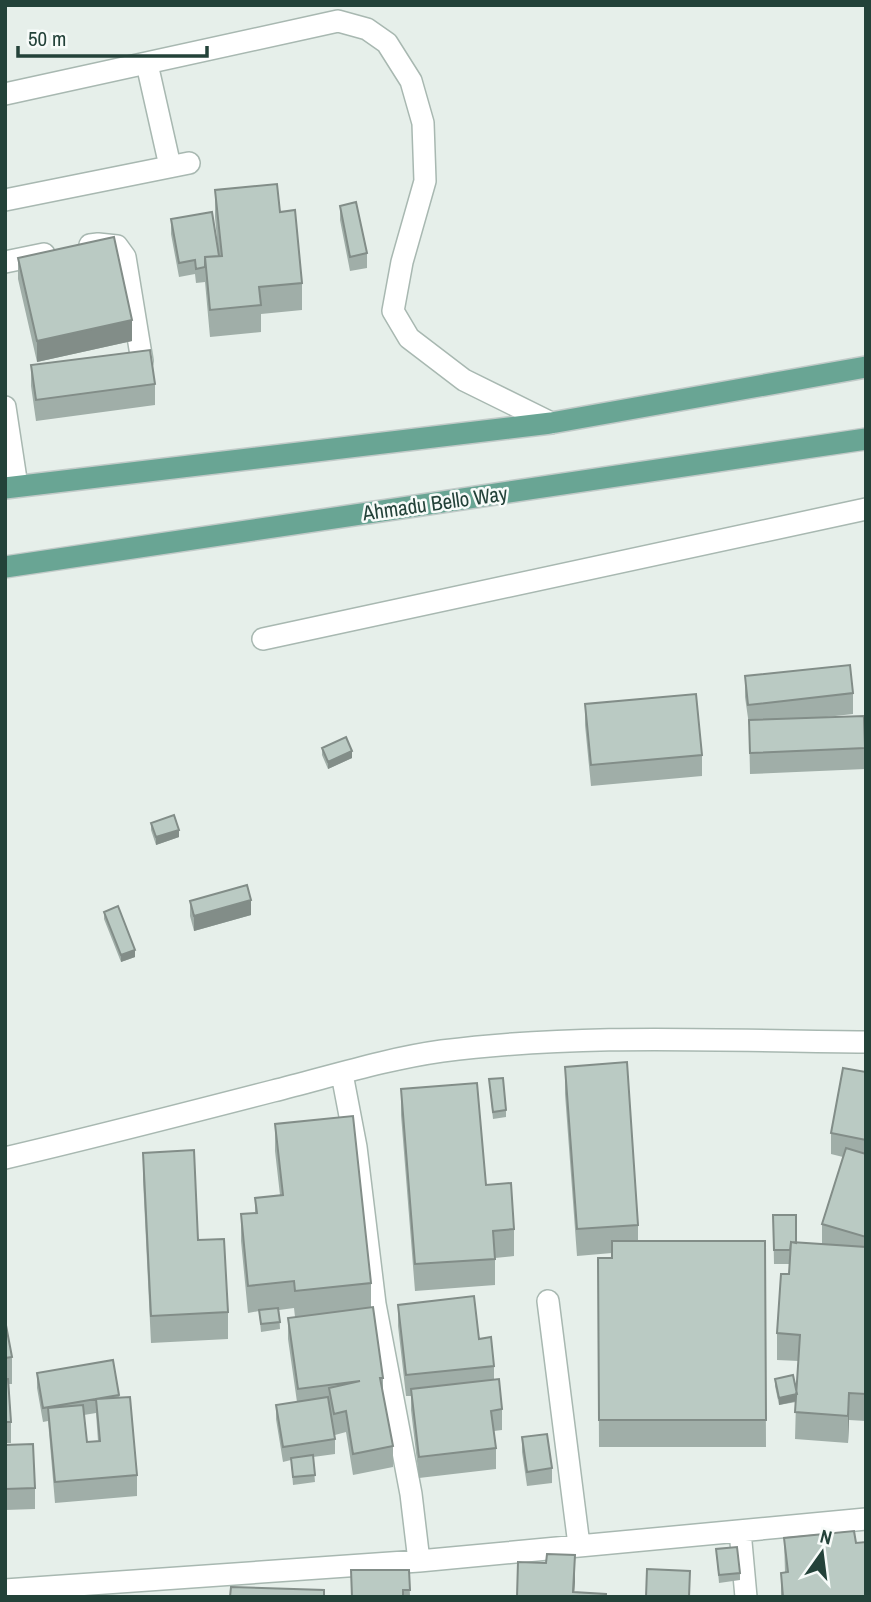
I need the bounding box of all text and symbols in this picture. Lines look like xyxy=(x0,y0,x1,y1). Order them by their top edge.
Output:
scale bar xyxy=(18,14,206,58)
text: 50 m xyxy=(28,24,66,53)
street label: Ahmadu Bello Way xyxy=(360,478,510,528)
north arrow xyxy=(787,1518,857,1588)
text: N xyxy=(818,1523,835,1550)

